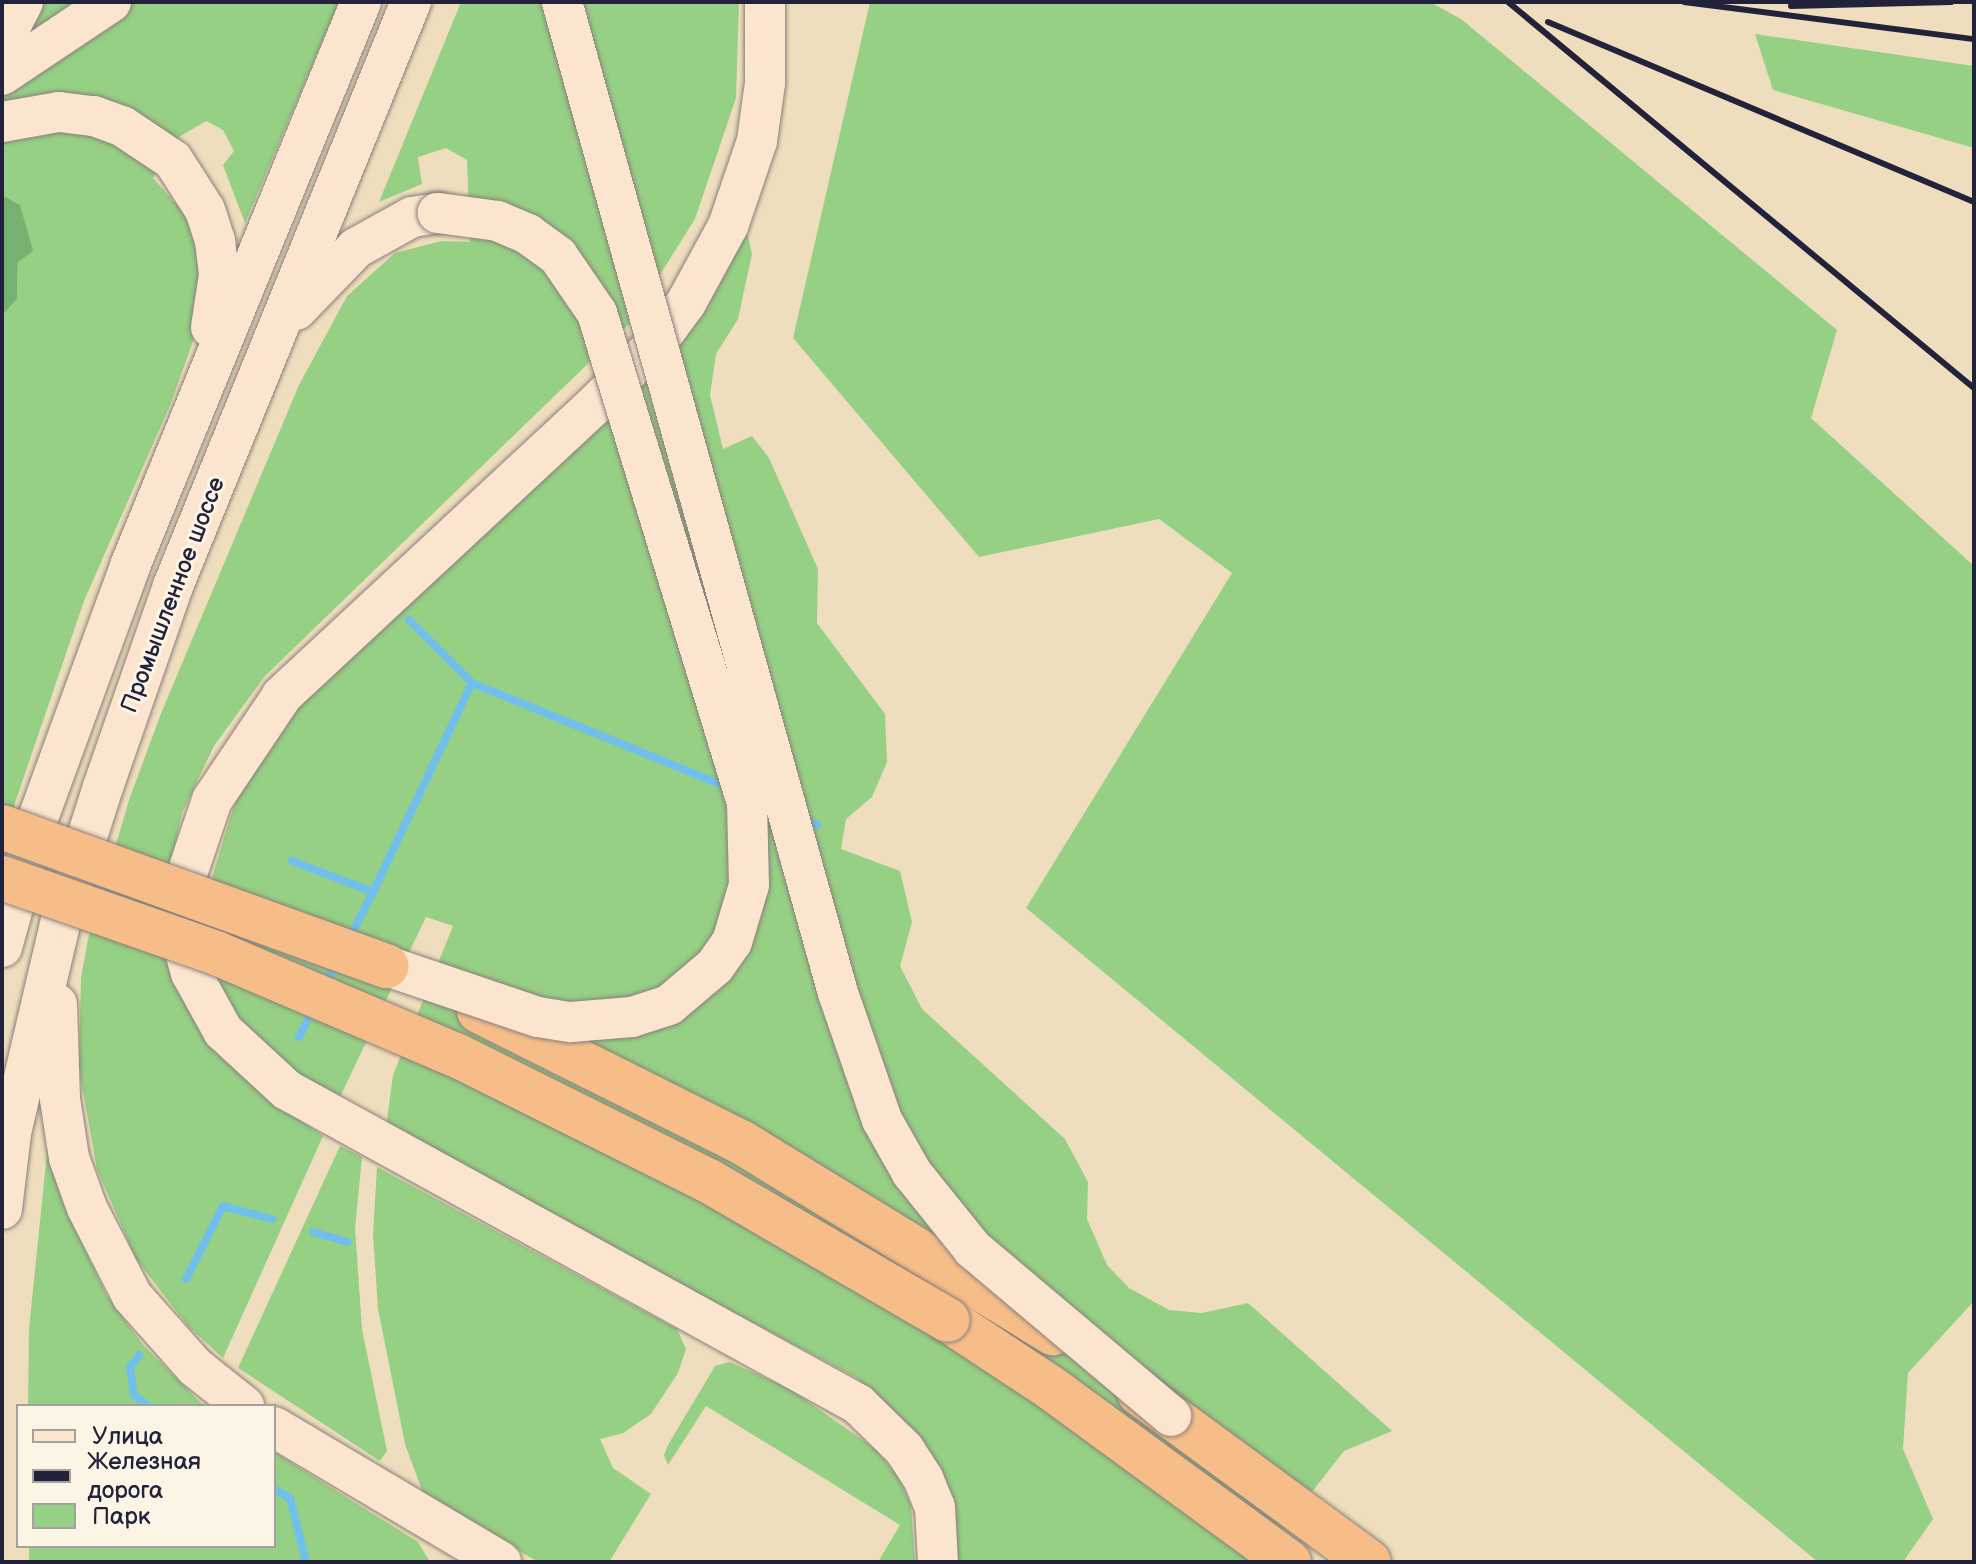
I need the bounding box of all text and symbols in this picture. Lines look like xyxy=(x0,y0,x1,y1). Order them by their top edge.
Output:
street label: Промышленное шоссе xyxy=(115,473,231,717)
legend xyxy=(16,1404,276,1548)
text: Улица xyxy=(92,1422,163,1451)
text: Железная дорога xyxy=(87,1447,201,1505)
text: Парк xyxy=(92,1502,150,1531)

